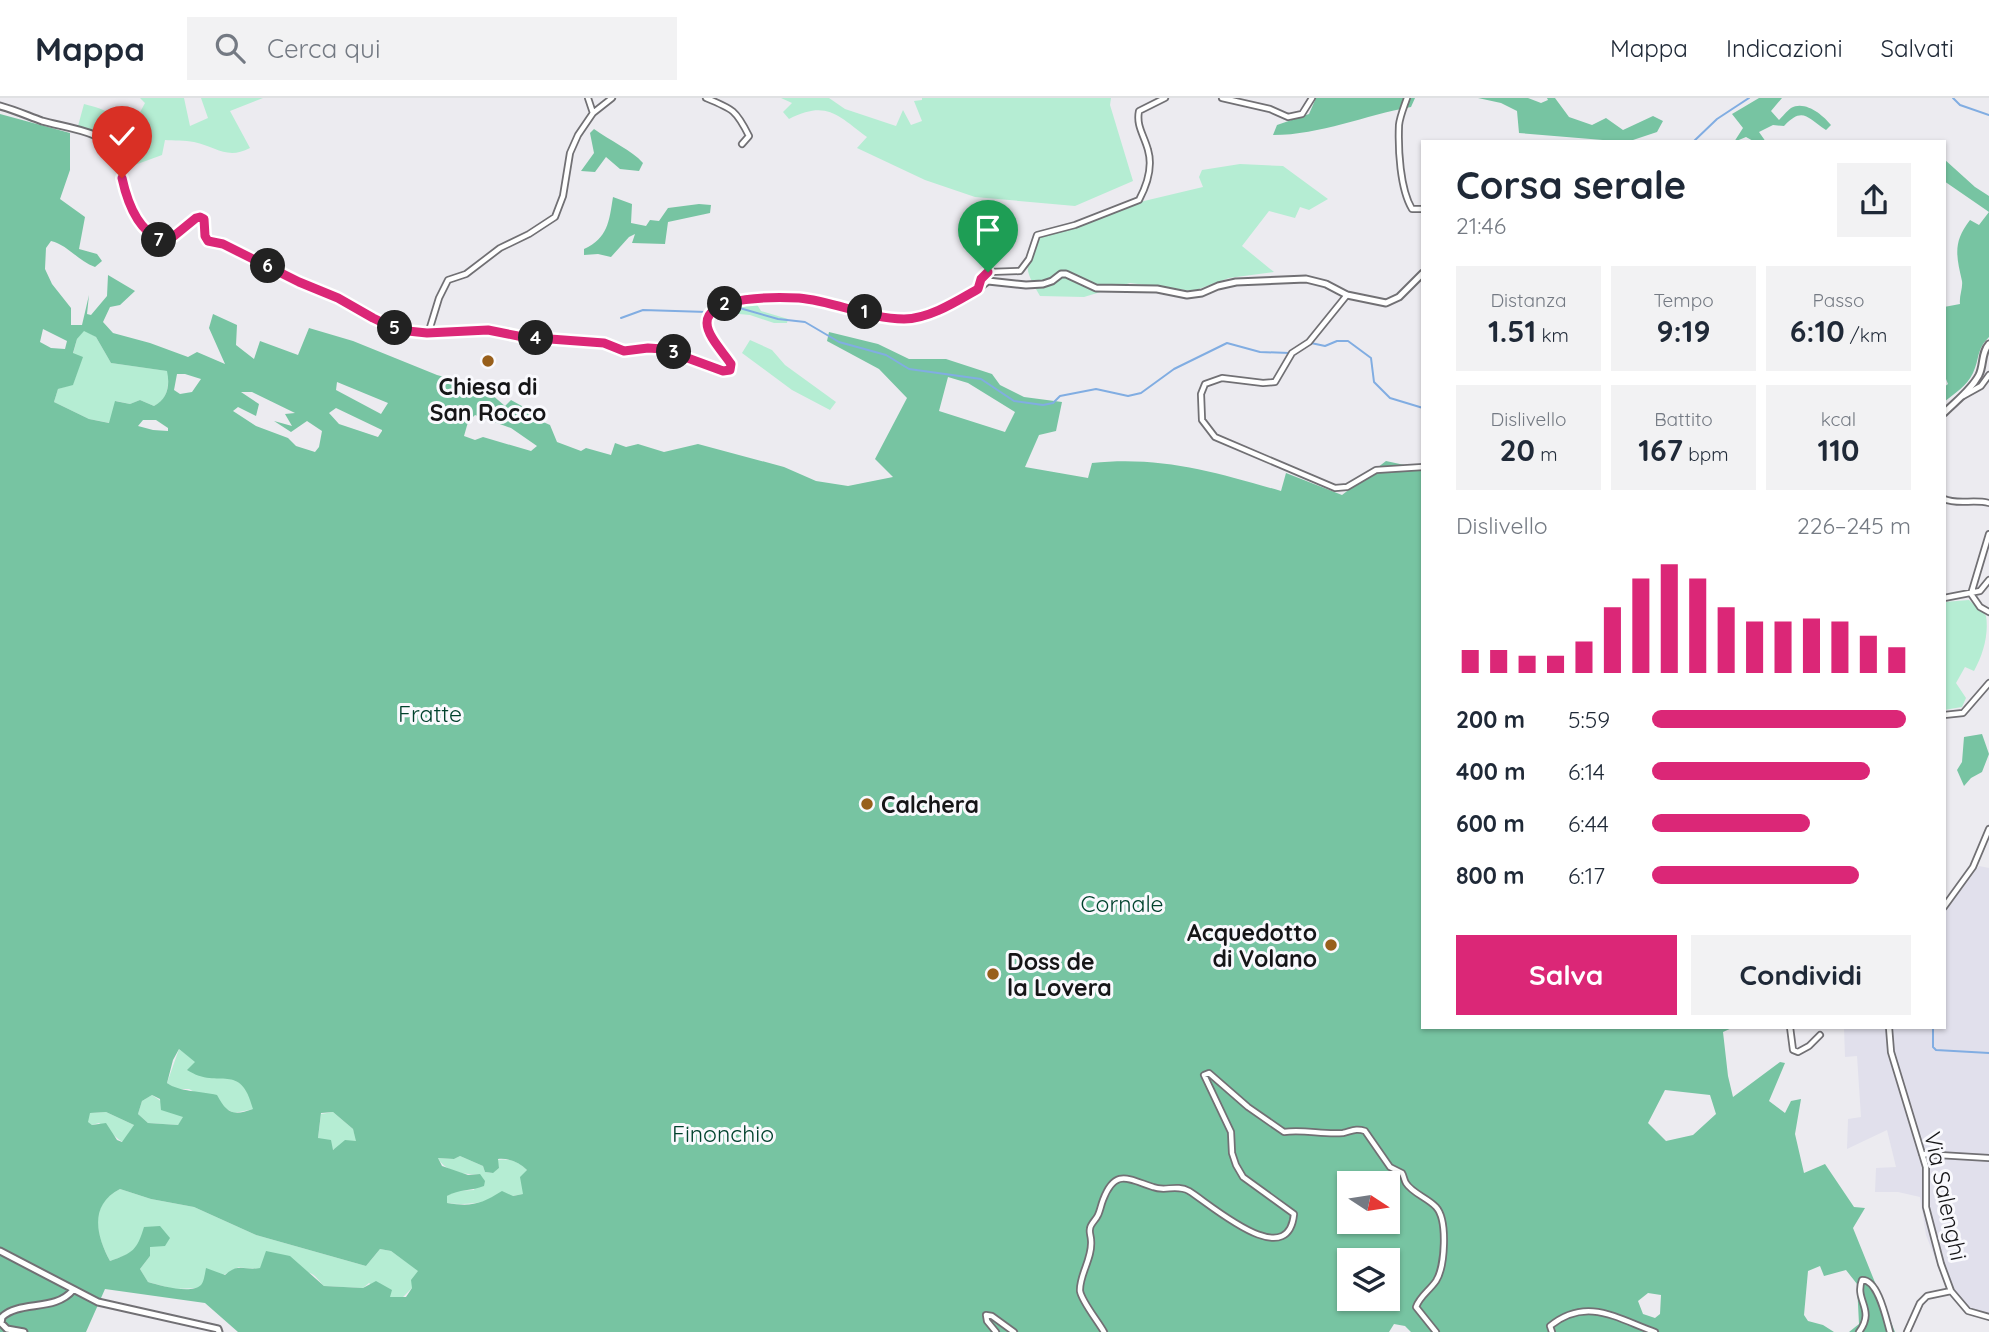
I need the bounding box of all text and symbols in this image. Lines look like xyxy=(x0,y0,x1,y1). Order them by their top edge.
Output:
search box xyxy=(187,17,677,80)
text: Mappa xyxy=(35,28,145,69)
icon: search xyxy=(211,29,249,67)
text: Cerca qui xyxy=(267,32,380,65)
text: Mappa xyxy=(1610,33,1688,63)
text: Indicazioni xyxy=(1726,33,1843,63)
text: Salvati xyxy=(1881,33,1954,63)
pin xyxy=(92,106,152,178)
icon: check xyxy=(103,117,141,155)
text: Corsa serale xyxy=(1456,161,1686,209)
button: share xyxy=(1837,163,1911,237)
pin xyxy=(958,200,1018,272)
icon: arrive xyxy=(969,211,1007,249)
text: 21:46 xyxy=(1456,211,1506,240)
pin: 7 xyxy=(142,222,176,258)
text: 7 xyxy=(153,227,164,251)
pin: 6 xyxy=(250,248,286,284)
text: 6 xyxy=(262,253,273,277)
pin: 2 xyxy=(708,286,742,322)
text: Distanza xyxy=(1490,288,1567,312)
text: Tempo xyxy=(1653,288,1714,312)
text: Passo xyxy=(1812,288,1865,312)
text: 2 xyxy=(719,291,730,315)
pin: 1 xyxy=(848,294,882,330)
text: 1 xyxy=(861,299,868,323)
pin: 5 xyxy=(378,310,412,345)
text: 1.51 xyxy=(1488,312,1536,350)
text: 9:19 xyxy=(1657,312,1710,350)
text: 6:10 xyxy=(1790,312,1845,350)
text: 5 xyxy=(389,315,400,339)
pin: 4 xyxy=(518,320,554,356)
text: km xyxy=(1536,323,1569,347)
text: /km xyxy=(1845,323,1887,347)
text: 4 xyxy=(530,325,541,349)
pin: 3 xyxy=(656,334,692,370)
text: 3 xyxy=(668,339,679,363)
marker: Chiesa di San Rocco xyxy=(480,353,496,369)
place label: Chiesa di San Rocco xyxy=(430,372,546,427)
text: Dislivello xyxy=(1491,407,1566,431)
text: Battito xyxy=(1654,407,1713,431)
text: kcal xyxy=(1821,407,1856,431)
text: 20 xyxy=(1499,431,1535,469)
text: 167 xyxy=(1638,431,1683,469)
text: 110 xyxy=(1818,431,1859,469)
text: m xyxy=(1535,442,1558,466)
text: bpm xyxy=(1683,442,1729,466)
text: Dislivello xyxy=(1456,511,1548,540)
text: 226–245 m xyxy=(1797,511,1911,540)
park label: Fratte xyxy=(398,699,462,728)
text: 200 m xyxy=(1456,705,1525,734)
text: 5:59 xyxy=(1568,705,1610,734)
text: 400 m xyxy=(1456,757,1525,786)
text: 6:14 xyxy=(1568,757,1605,786)
place label: Calchera xyxy=(881,790,979,819)
marker: Calchera xyxy=(859,796,875,812)
text: 600 m xyxy=(1456,809,1525,838)
text: 6:44 xyxy=(1568,809,1609,838)
text: 800 m xyxy=(1456,861,1525,890)
text: 6:17 xyxy=(1568,861,1605,890)
park label: Cornale xyxy=(1080,889,1164,918)
place label: Acquedotto di Volano xyxy=(1187,918,1317,973)
button: Salva xyxy=(1456,935,1677,1015)
button: Condividi xyxy=(1691,935,1911,1015)
marker: Acquedotto di Volano xyxy=(1323,937,1339,953)
place label: Doss de la Lovera xyxy=(1007,947,1112,1002)
marker: Doss de la Lovera xyxy=(985,966,1001,982)
park label: Finonchio xyxy=(672,1119,774,1148)
street label: Via Salenghi xyxy=(1918,1129,1974,1263)
north arrow xyxy=(1337,1171,1400,1234)
map controls xyxy=(1337,1171,1400,1311)
button: layers xyxy=(1337,1248,1400,1311)

